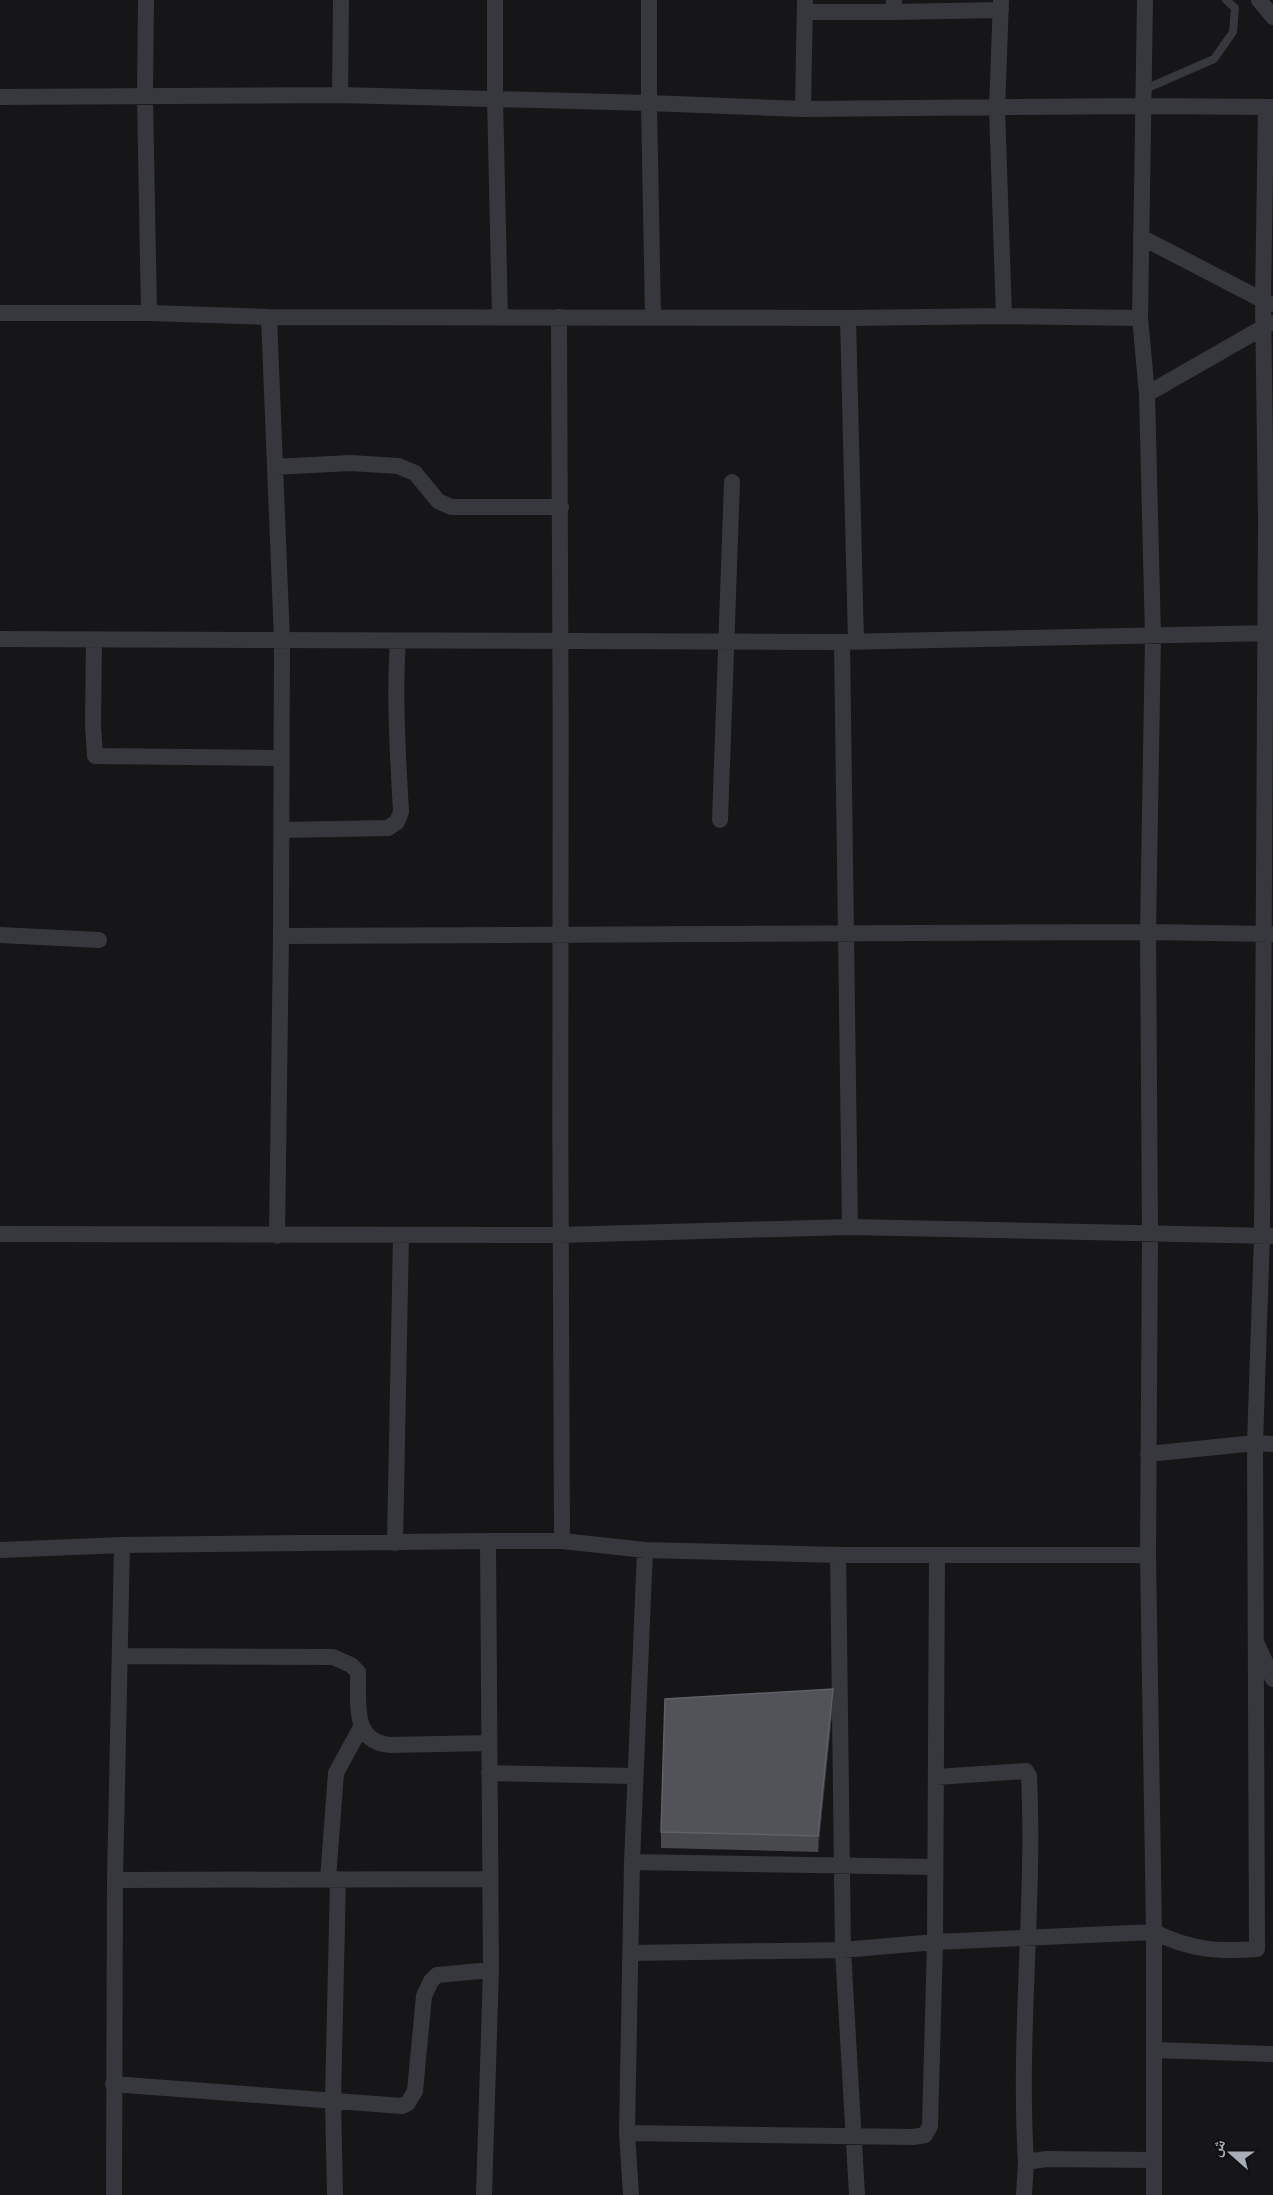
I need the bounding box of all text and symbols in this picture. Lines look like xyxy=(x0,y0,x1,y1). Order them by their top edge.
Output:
north arrow xyxy=(1201,2123,1261,2183)
text: ش xyxy=(1205,2136,1231,2160)

